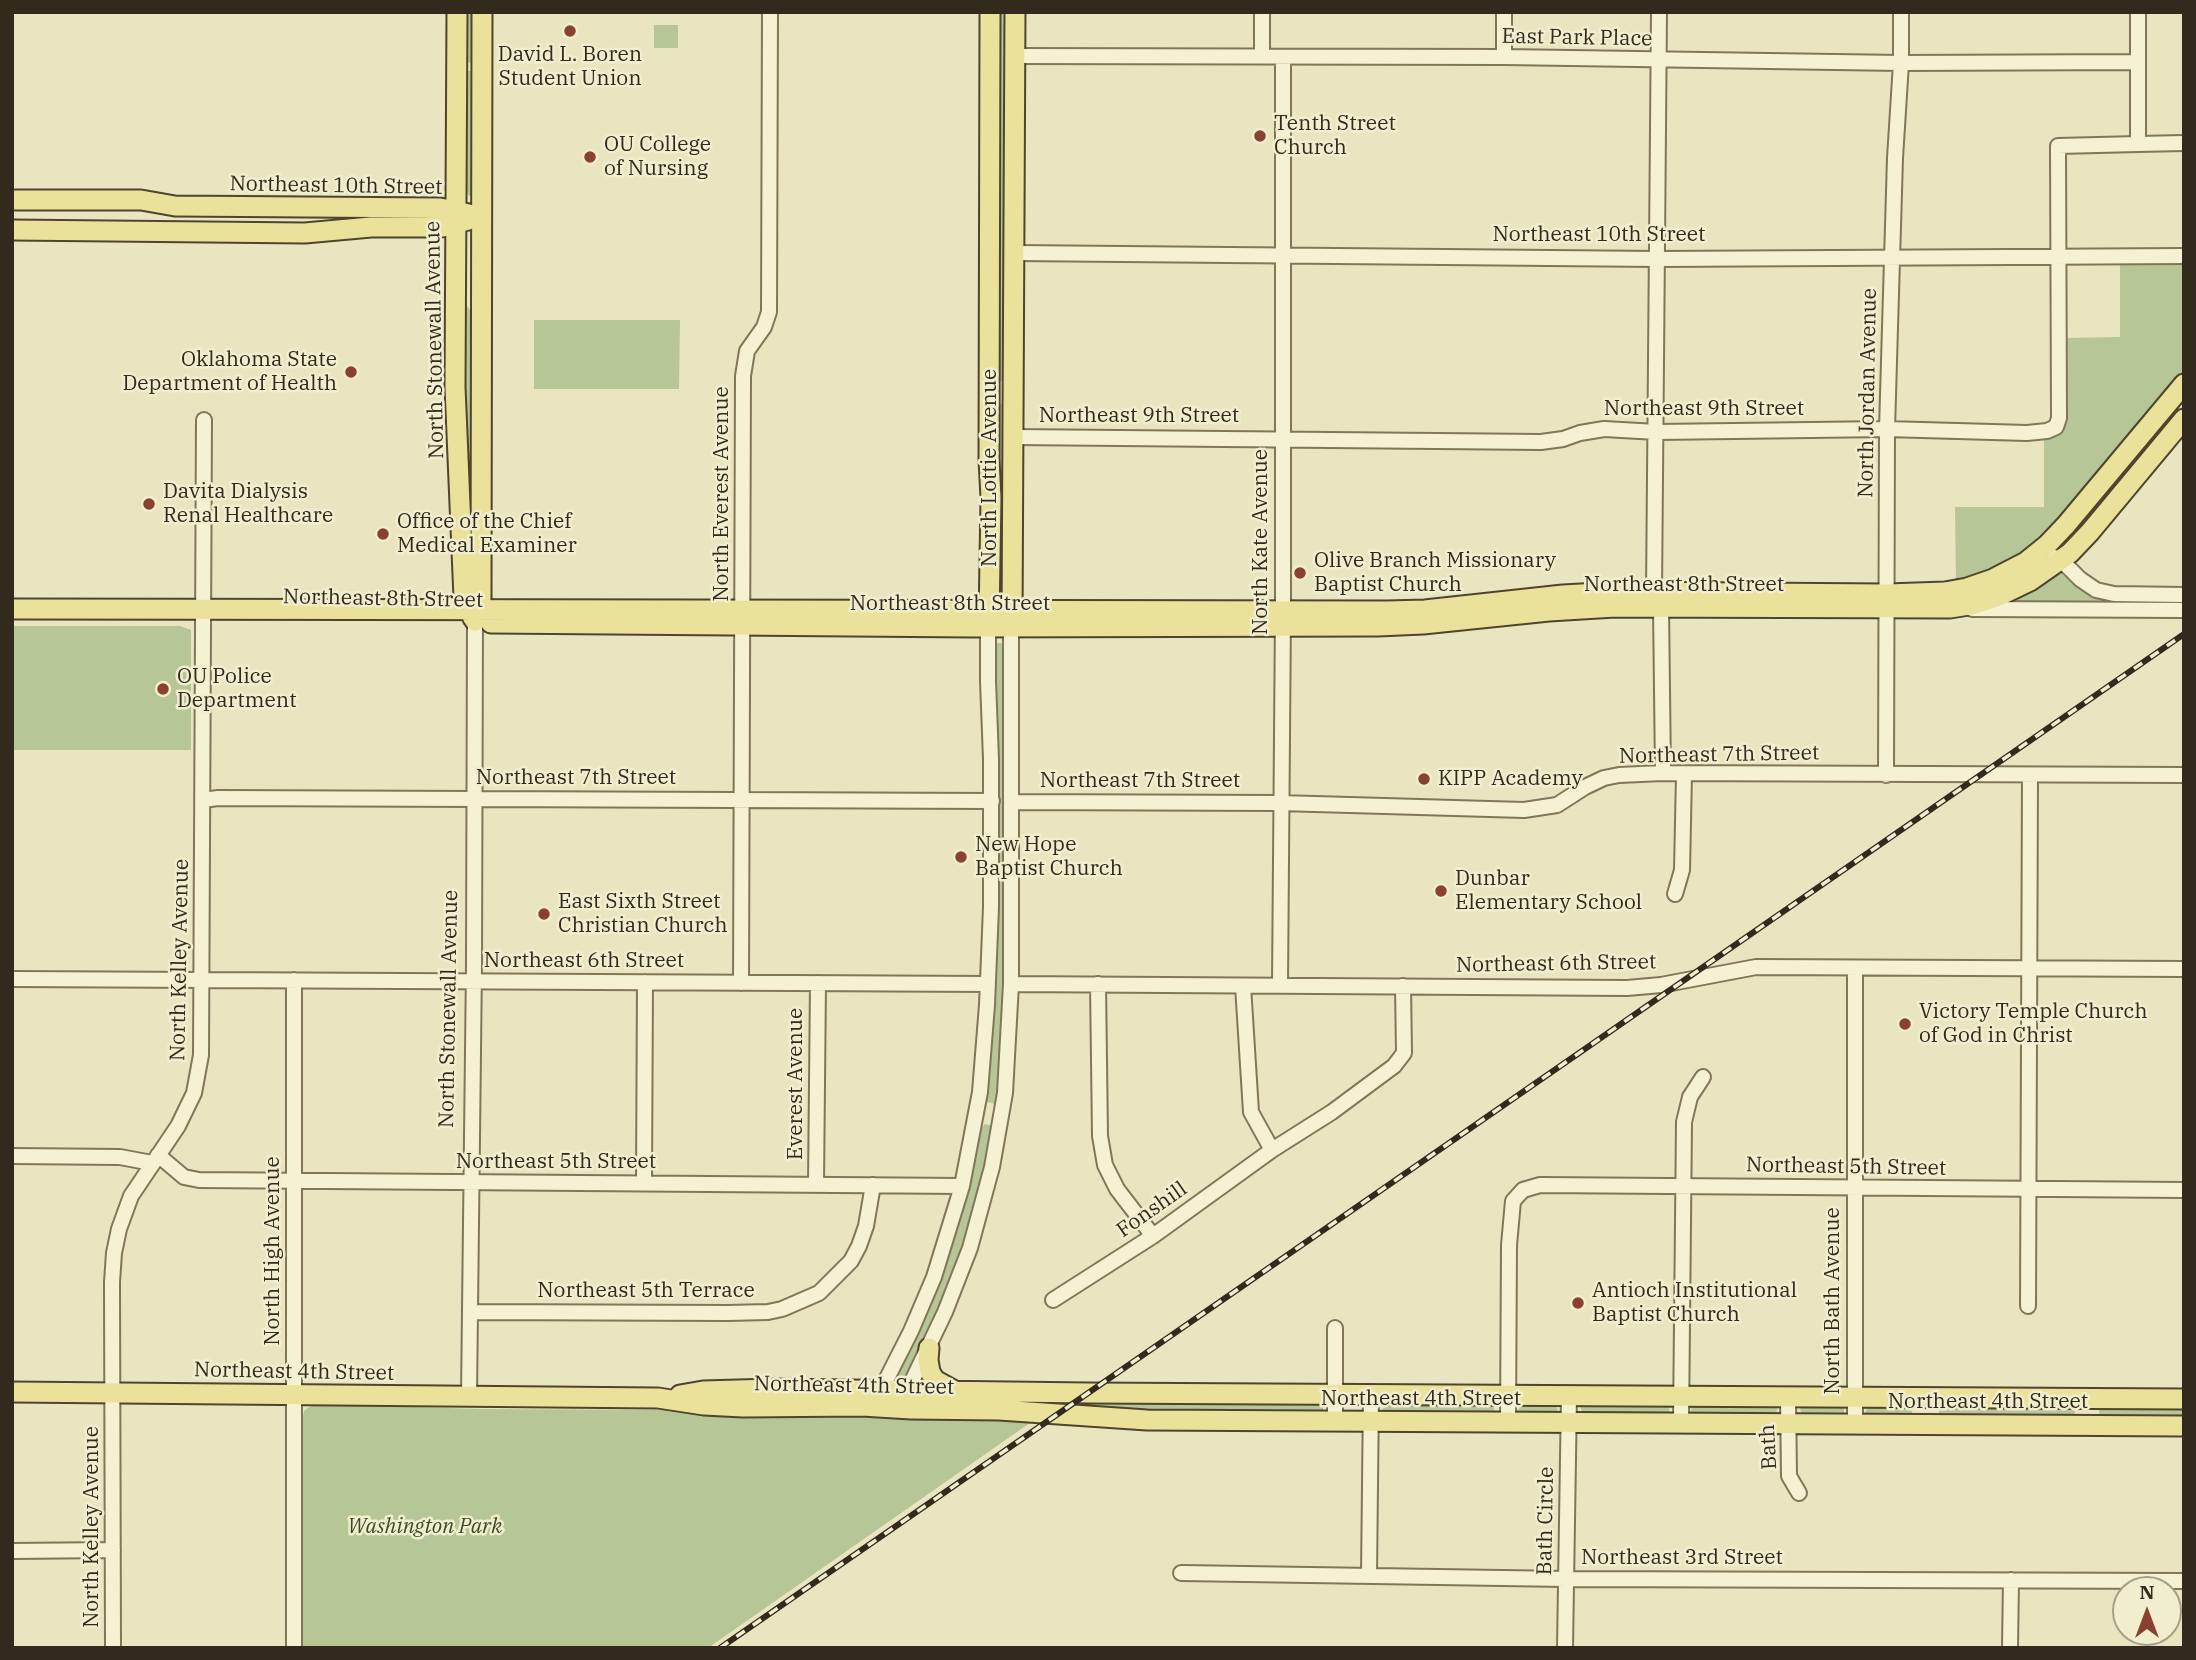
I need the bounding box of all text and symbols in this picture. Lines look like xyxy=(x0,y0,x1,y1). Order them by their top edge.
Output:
marker: David L. Boren Student Union xyxy=(562,23,578,39)
street label: East Park Place xyxy=(1501,24,1653,52)
place label: David L. Boren Student Union xyxy=(498,42,642,92)
place label: Tenth Street Church xyxy=(1274,111,1396,161)
marker: Tenth Street Church xyxy=(1252,128,1268,144)
place label: OU College of Nursing xyxy=(604,132,711,182)
marker: OU College of Nursing xyxy=(582,149,598,165)
street label: Northeast 10th Street xyxy=(229,172,443,200)
street label: North Stonewall Avenue xyxy=(420,221,450,459)
street label: Northeast 10th Street xyxy=(1492,222,1706,248)
street label: North Jordan Avenue xyxy=(1854,288,1882,498)
place label: Oklahoma State Department of Health xyxy=(122,347,337,397)
marker: Oklahoma State Department of Health xyxy=(343,364,359,380)
street label: North Lottie Avenue xyxy=(977,369,1003,567)
street label: North Everest Avenue xyxy=(709,386,735,602)
street label: Northeast 9th Street xyxy=(1604,396,1804,422)
street label: Northeast 9th Street xyxy=(1039,403,1239,429)
street label: North Kate Avenue xyxy=(1248,449,1274,635)
place label: Davita Dialysis Renal Healthcare xyxy=(163,479,333,529)
marker: Davita Dialysis Renal Healthcare xyxy=(141,496,157,512)
place label: Office of the Chief Medical Examiner xyxy=(397,509,577,559)
marker: Office of the Chief Medical Examiner xyxy=(375,526,391,542)
place label: Olive Branch Missionary Baptist Church xyxy=(1314,548,1556,598)
marker: Olive Branch Missionary Baptist Church xyxy=(1292,565,1308,581)
street label: Northeast 8th Street xyxy=(1584,572,1784,598)
street label: Northeast 8th Street xyxy=(283,585,483,613)
street label: Northeast 8th Street xyxy=(850,591,1050,617)
place label: OU Police Department xyxy=(177,664,297,714)
marker: OU Police Department xyxy=(155,681,171,697)
street label: Northeast 7th Street xyxy=(1619,741,1819,769)
street label: Northeast 7th Street xyxy=(476,765,676,791)
place label: KIPP Academy xyxy=(1438,766,1583,792)
street label: Northeast 7th Street xyxy=(1040,768,1240,794)
marker: KIPP Academy xyxy=(1416,771,1432,787)
place label: New Hope Baptist Church xyxy=(975,832,1123,882)
marker: New Hope Baptist Church xyxy=(953,849,969,865)
street label: North Kelley Avenue xyxy=(166,859,194,1061)
place label: Dunbar Elementary School xyxy=(1455,866,1642,916)
marker: Dunbar Elementary School xyxy=(1433,883,1449,899)
place label: East Sixth Street Christian Church xyxy=(558,889,728,939)
street label: North Stonewall Avenue xyxy=(434,890,464,1128)
marker: East Sixth Street Christian Church xyxy=(536,906,552,922)
street label: Northeast 6th Street xyxy=(484,948,684,974)
street label: Northeast 6th Street xyxy=(1456,950,1656,978)
place label: Victory Temple Church of God in Christ xyxy=(1919,999,2148,1049)
street label: Everest Avenue xyxy=(783,1008,809,1160)
marker: Victory Temple Church of God in Christ xyxy=(1897,1016,1913,1032)
street label: Northeast 5th Street xyxy=(456,1149,656,1175)
street label: Northeast 5th Street xyxy=(1746,1153,1946,1181)
street label: North High Avenue xyxy=(260,1156,286,1346)
street label: Fonshill xyxy=(1112,1177,1192,1243)
street label: North Bath Avenue xyxy=(1820,1207,1846,1395)
street label: Northeast 5th Terrace xyxy=(537,1278,755,1304)
place label: Antioch Institutional Baptist Church xyxy=(1592,1278,1797,1328)
marker: Antioch Institutional Baptist Church xyxy=(1570,1295,1586,1311)
street label: Northeast 4th Street xyxy=(194,1358,394,1386)
street label: Northeast 4th Street xyxy=(754,1372,954,1400)
street label: Northeast 4th Street xyxy=(1321,1386,1521,1412)
street label: Northeast 4th Street xyxy=(1888,1389,2088,1415)
street label: Bath xyxy=(1755,1423,1783,1471)
street label: North Kelley Avenue xyxy=(79,1426,105,1628)
street label: Bath Circle xyxy=(1532,1466,1560,1576)
park label: Washington Park xyxy=(348,1514,502,1540)
street label: Northeast 3rd Street xyxy=(1581,1545,1783,1571)
north arrow xyxy=(2112,1576,2182,1646)
text: N xyxy=(2139,1580,2155,1604)

